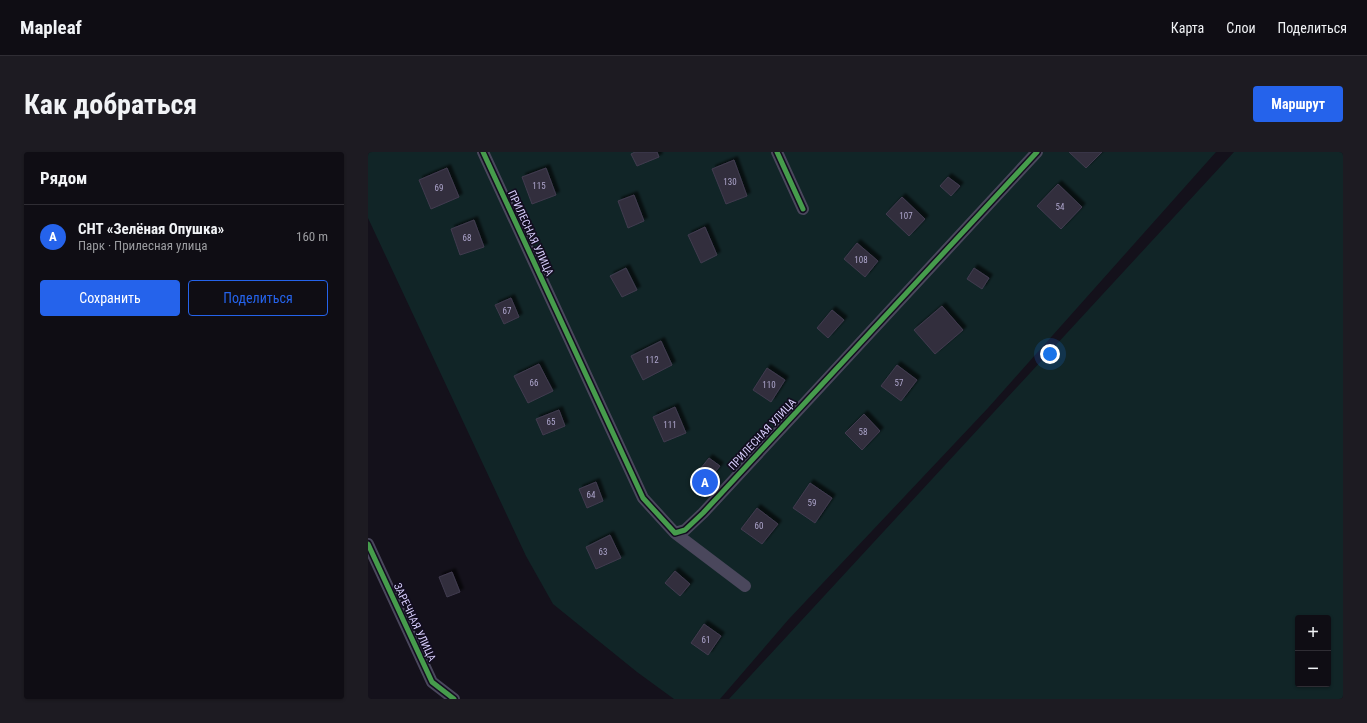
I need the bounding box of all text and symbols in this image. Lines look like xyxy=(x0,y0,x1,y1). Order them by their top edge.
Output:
text: Mapleaf xyxy=(20,16,82,39)
text: Карта xyxy=(1171,20,1204,36)
text: Слои xyxy=(1226,20,1256,36)
text: Поделиться xyxy=(1278,20,1347,36)
button: Маршрут xyxy=(1253,86,1343,122)
text: Как добраться xyxy=(24,88,197,121)
text: Рядом xyxy=(40,168,87,188)
house number: 130 xyxy=(723,177,737,187)
house number: 115 xyxy=(532,181,546,191)
house number: 69 xyxy=(435,183,443,193)
street label: ПРИЛЕСНАЯ УЛИЦА xyxy=(505,188,556,279)
house number: 54 xyxy=(1056,202,1065,212)
house number: 107 xyxy=(899,211,913,221)
text: СНТ «Зелёная Опушка» xyxy=(78,220,224,238)
text: A xyxy=(49,229,57,244)
text: 160 m xyxy=(296,229,328,244)
house number: 68 xyxy=(463,233,471,243)
text: Парк · Прилесная улица xyxy=(78,238,207,253)
house number: 108 xyxy=(854,255,868,265)
button: Сохранить xyxy=(40,280,180,316)
button: Поделиться xyxy=(188,280,328,316)
house number: 67 xyxy=(503,306,512,316)
your location xyxy=(1040,344,1060,364)
house number: 112 xyxy=(645,355,659,365)
house number: 66 xyxy=(530,378,538,388)
house number: 57 xyxy=(895,378,904,388)
house number: 110 xyxy=(762,380,776,390)
street label: ПРИЛЕСНАЯ УЛИЦА xyxy=(726,395,799,473)
house number: 65 xyxy=(547,417,556,427)
house number: 111 xyxy=(663,420,677,430)
house number: 58 xyxy=(859,427,867,437)
pin: A xyxy=(692,467,718,497)
house number: 64 xyxy=(587,490,596,500)
house number: 59 xyxy=(808,498,816,508)
house number: 60 xyxy=(755,521,763,531)
house number: 63 xyxy=(599,547,607,557)
street label: ЗАРЕЧНАЯ УЛИЦА xyxy=(391,581,439,664)
map controls xyxy=(1295,615,1331,687)
button: + xyxy=(1295,615,1331,651)
house number: 61 xyxy=(702,635,710,645)
button: − xyxy=(1295,651,1331,687)

